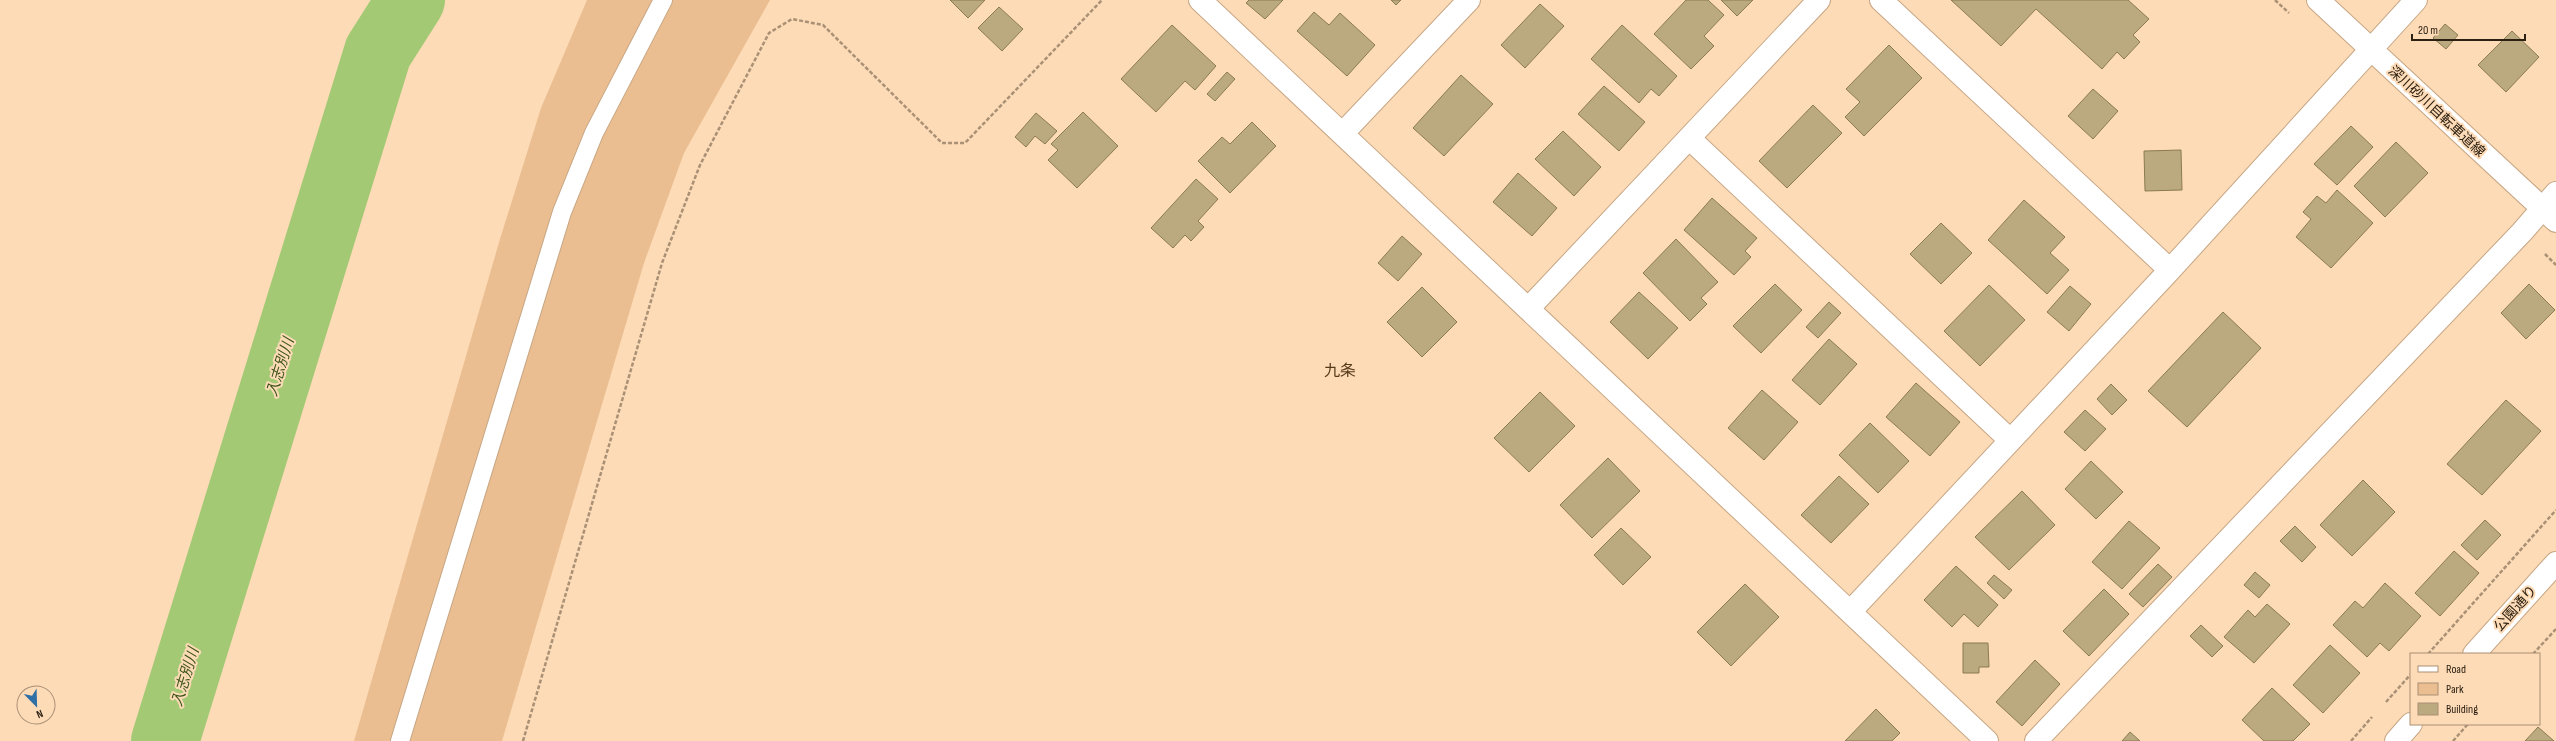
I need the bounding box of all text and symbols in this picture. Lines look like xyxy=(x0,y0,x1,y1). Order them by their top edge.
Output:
scale bar xyxy=(2412,16,2525,42)
text: 20 m xyxy=(2418,23,2438,38)
street label: 深川砂川自転車道線 xyxy=(2385,62,2489,161)
water label: 入志別川 xyxy=(263,334,299,399)
district label: 九条 xyxy=(1324,362,1356,381)
street label: 公園通り xyxy=(2490,582,2540,635)
water label: 入志別川 xyxy=(168,644,204,709)
legend xyxy=(2410,653,2540,725)
text: Road xyxy=(2446,662,2466,677)
text: Park xyxy=(2446,682,2464,697)
north arrow xyxy=(16,685,56,725)
text: Building xyxy=(2446,702,2478,717)
text: N xyxy=(34,707,45,721)

